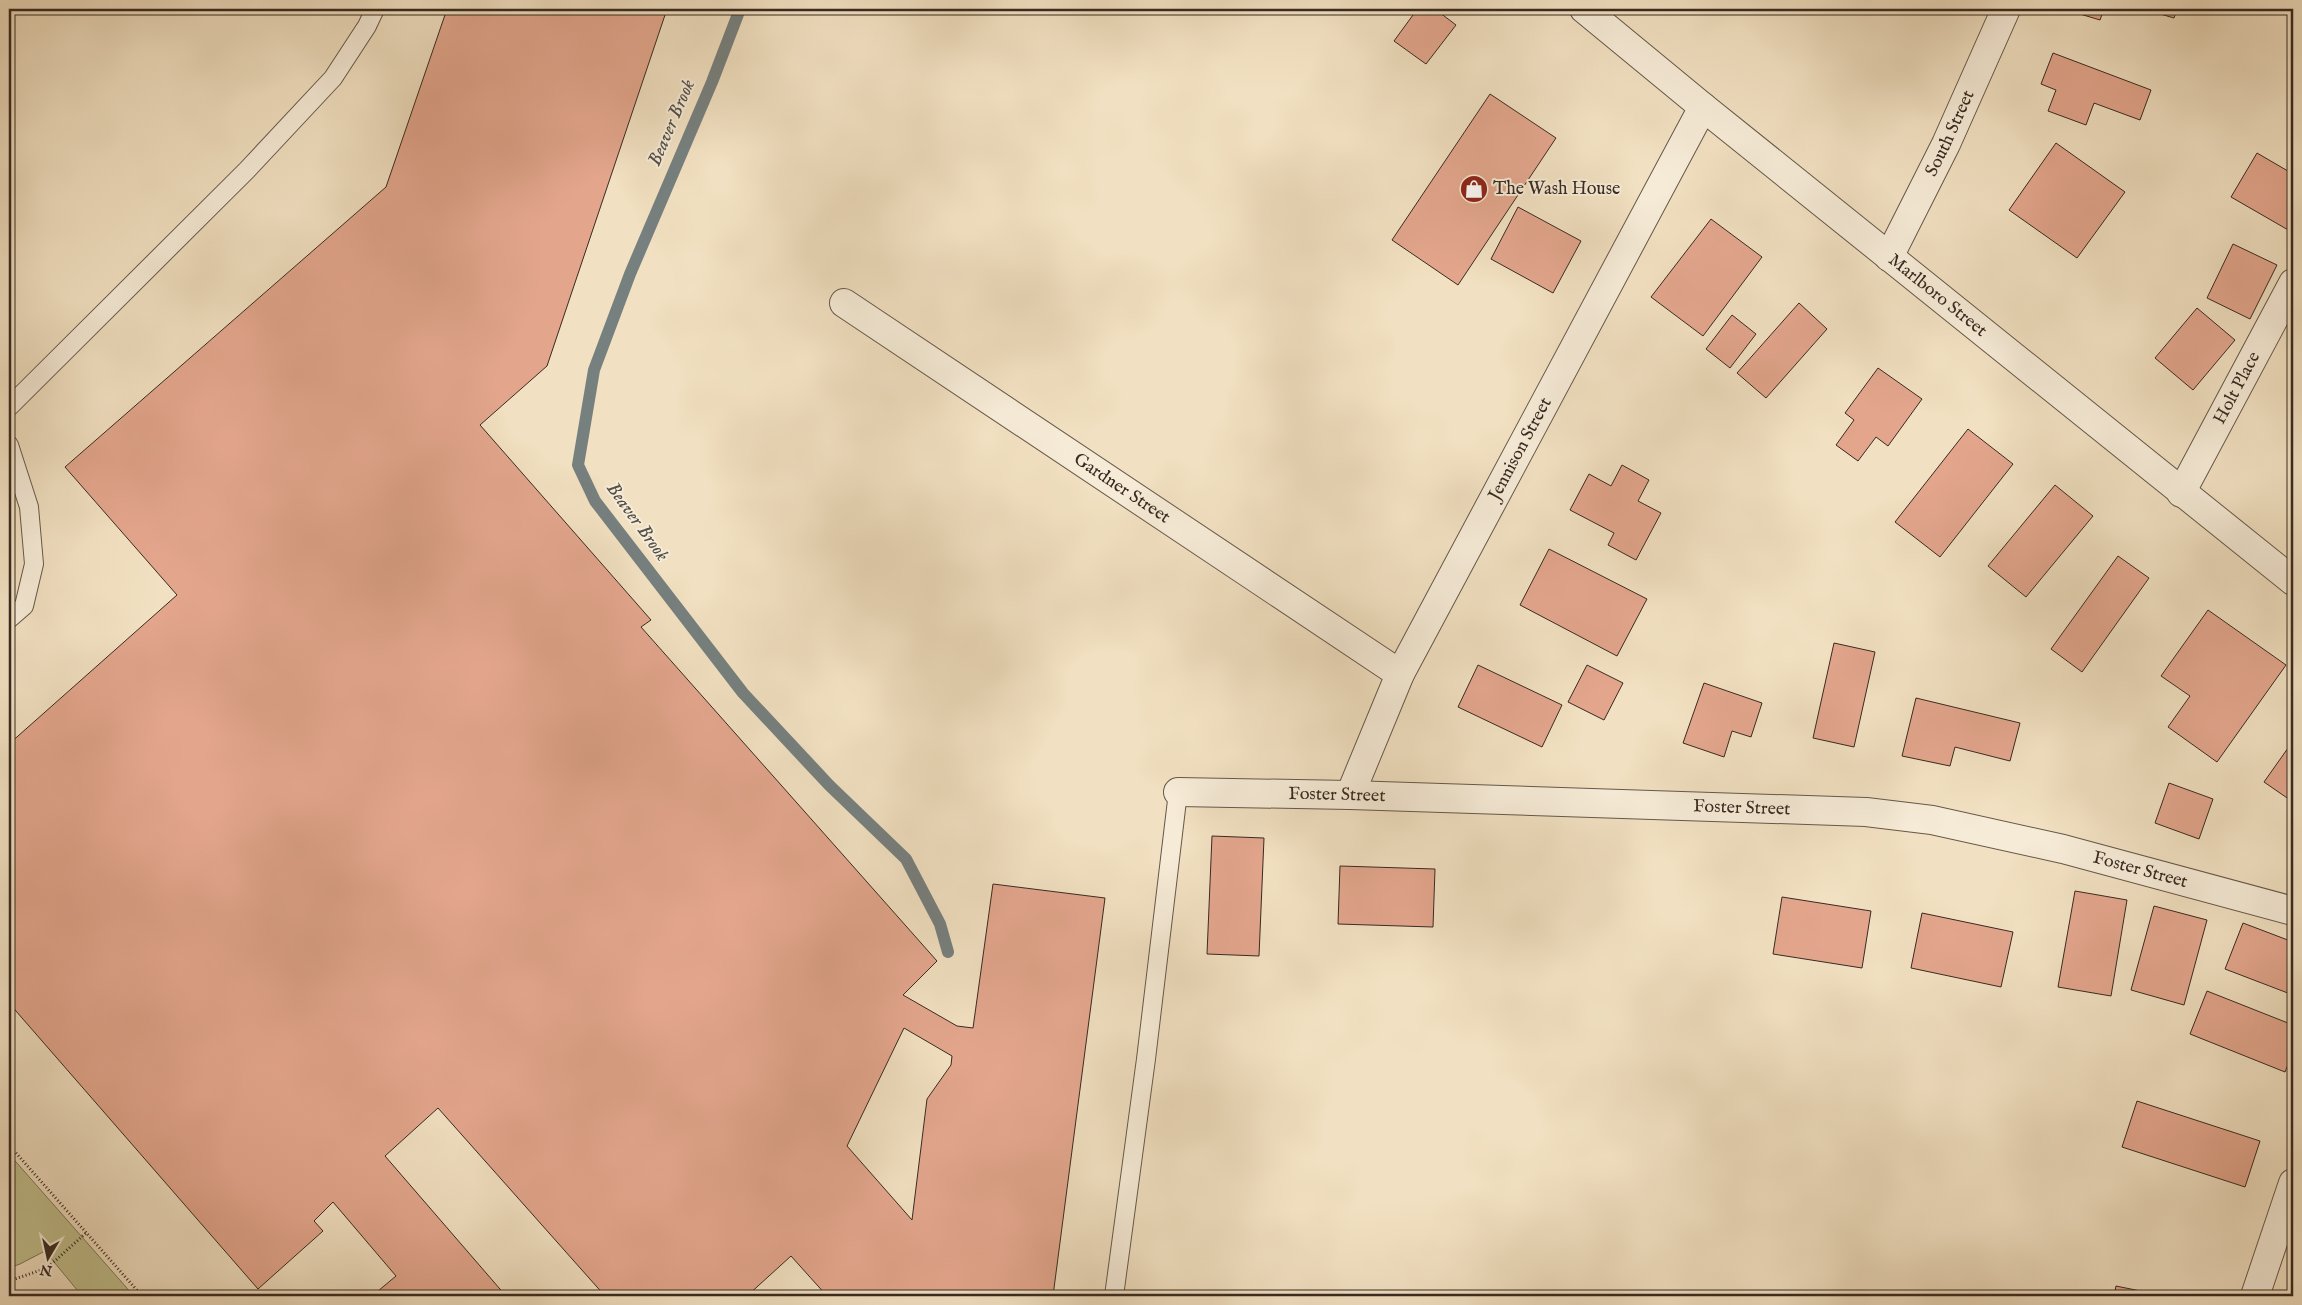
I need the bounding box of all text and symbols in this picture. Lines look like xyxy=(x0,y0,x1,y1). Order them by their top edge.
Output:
water label: Beaver Brook xyxy=(643,76,701,170)
street label: South Street xyxy=(1920,87,1980,180)
shop icon: The Wash House xyxy=(1459,174,1489,204)
place label: The Wash House xyxy=(1493,178,1620,201)
street label: Marlboro Street xyxy=(1883,249,1992,342)
street label: Holt Place xyxy=(2208,348,2266,428)
street label: Jennison Street xyxy=(1482,394,1557,506)
street label: Gardner Street xyxy=(1069,448,1175,529)
water label: Beaver Brook xyxy=(600,478,674,567)
street label: Foster Street xyxy=(1288,782,1386,808)
street label: Foster Street xyxy=(1693,795,1791,821)
street label: Foster Street xyxy=(2090,846,2190,894)
north arrow xyxy=(22,1232,72,1282)
text: N xyxy=(39,1260,55,1280)

